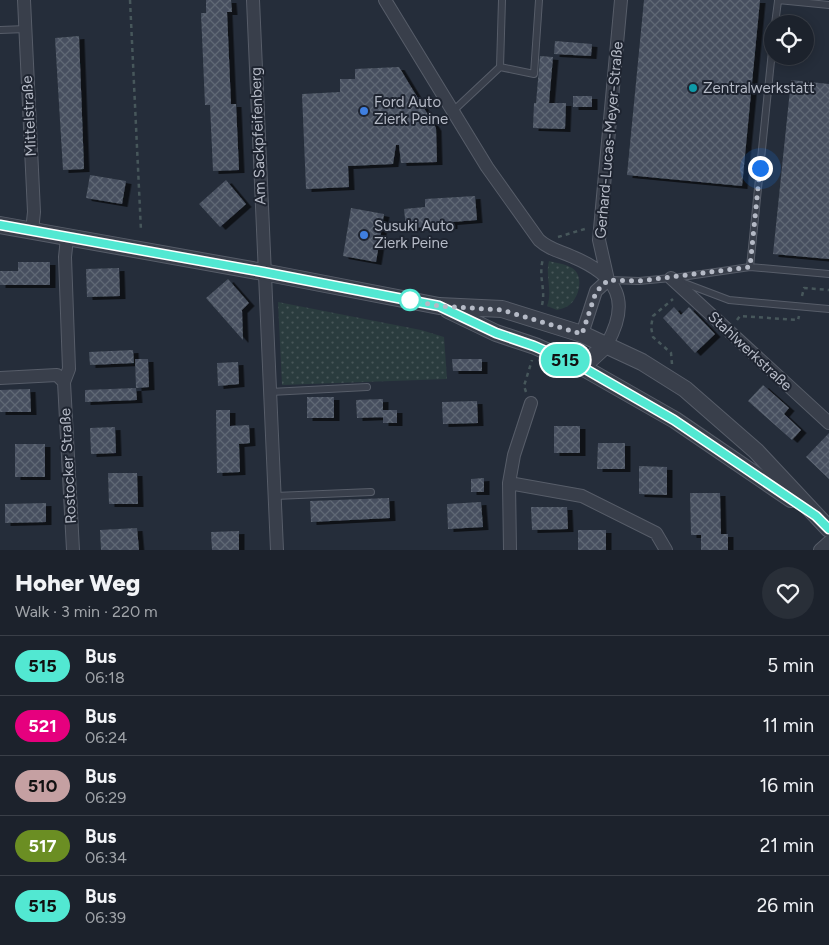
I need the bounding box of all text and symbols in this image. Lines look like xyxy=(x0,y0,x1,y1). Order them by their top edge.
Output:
map controls xyxy=(764,15,814,65)
button: locate xyxy=(764,15,814,65)
street label: Gerhard-Lucas-Meyer-Straße xyxy=(591,41,627,239)
street label: Am Sackpfeifenberg xyxy=(247,67,269,205)
street label: Mittelstraße xyxy=(18,75,40,157)
place label: Zentralwerkstatt xyxy=(703,79,815,97)
marker: Zentralwerkstatt xyxy=(687,82,699,94)
place label: Ford Auto Zierk Peine xyxy=(374,93,448,128)
marker: Ford Auto Zierk Peine xyxy=(358,105,370,117)
your location xyxy=(748,156,773,181)
place label: Susuki Auto Zierk Peine xyxy=(374,217,455,252)
marker: Susuki Auto Zierk Peine xyxy=(358,229,370,241)
unlabelled marker xyxy=(399,289,421,311)
street label: Stahlwerkstraße xyxy=(704,307,796,395)
line badge: 515 xyxy=(536,344,594,376)
text: 515 xyxy=(551,349,579,371)
street label: Rostocker Straße xyxy=(56,408,80,524)
button: heart xyxy=(762,567,814,619)
text: Hoher Weg xyxy=(15,568,140,597)
text: Walk · 3 min · 220 m xyxy=(15,602,158,621)
text: Bus xyxy=(85,645,116,668)
text: 5 min xyxy=(767,654,814,677)
text: 515 xyxy=(28,655,57,677)
text: 06:18 xyxy=(85,668,125,687)
text: Bus xyxy=(85,705,116,728)
text: 11 min xyxy=(762,714,814,737)
text: 521 xyxy=(28,715,57,737)
text: 06:24 xyxy=(85,728,127,747)
text: Bus xyxy=(85,765,116,788)
text: 16 min xyxy=(760,774,814,797)
text: 510 xyxy=(28,775,57,797)
text: 06:29 xyxy=(85,788,126,807)
text: Bus xyxy=(85,825,116,848)
text: 21 min xyxy=(760,834,814,857)
text: 517 xyxy=(28,835,57,857)
text: 06:34 xyxy=(85,848,127,867)
text: Bus xyxy=(85,885,116,908)
text: 26 min xyxy=(757,894,814,917)
text: 515 xyxy=(28,895,57,917)
text: 06:39 xyxy=(85,908,126,927)

